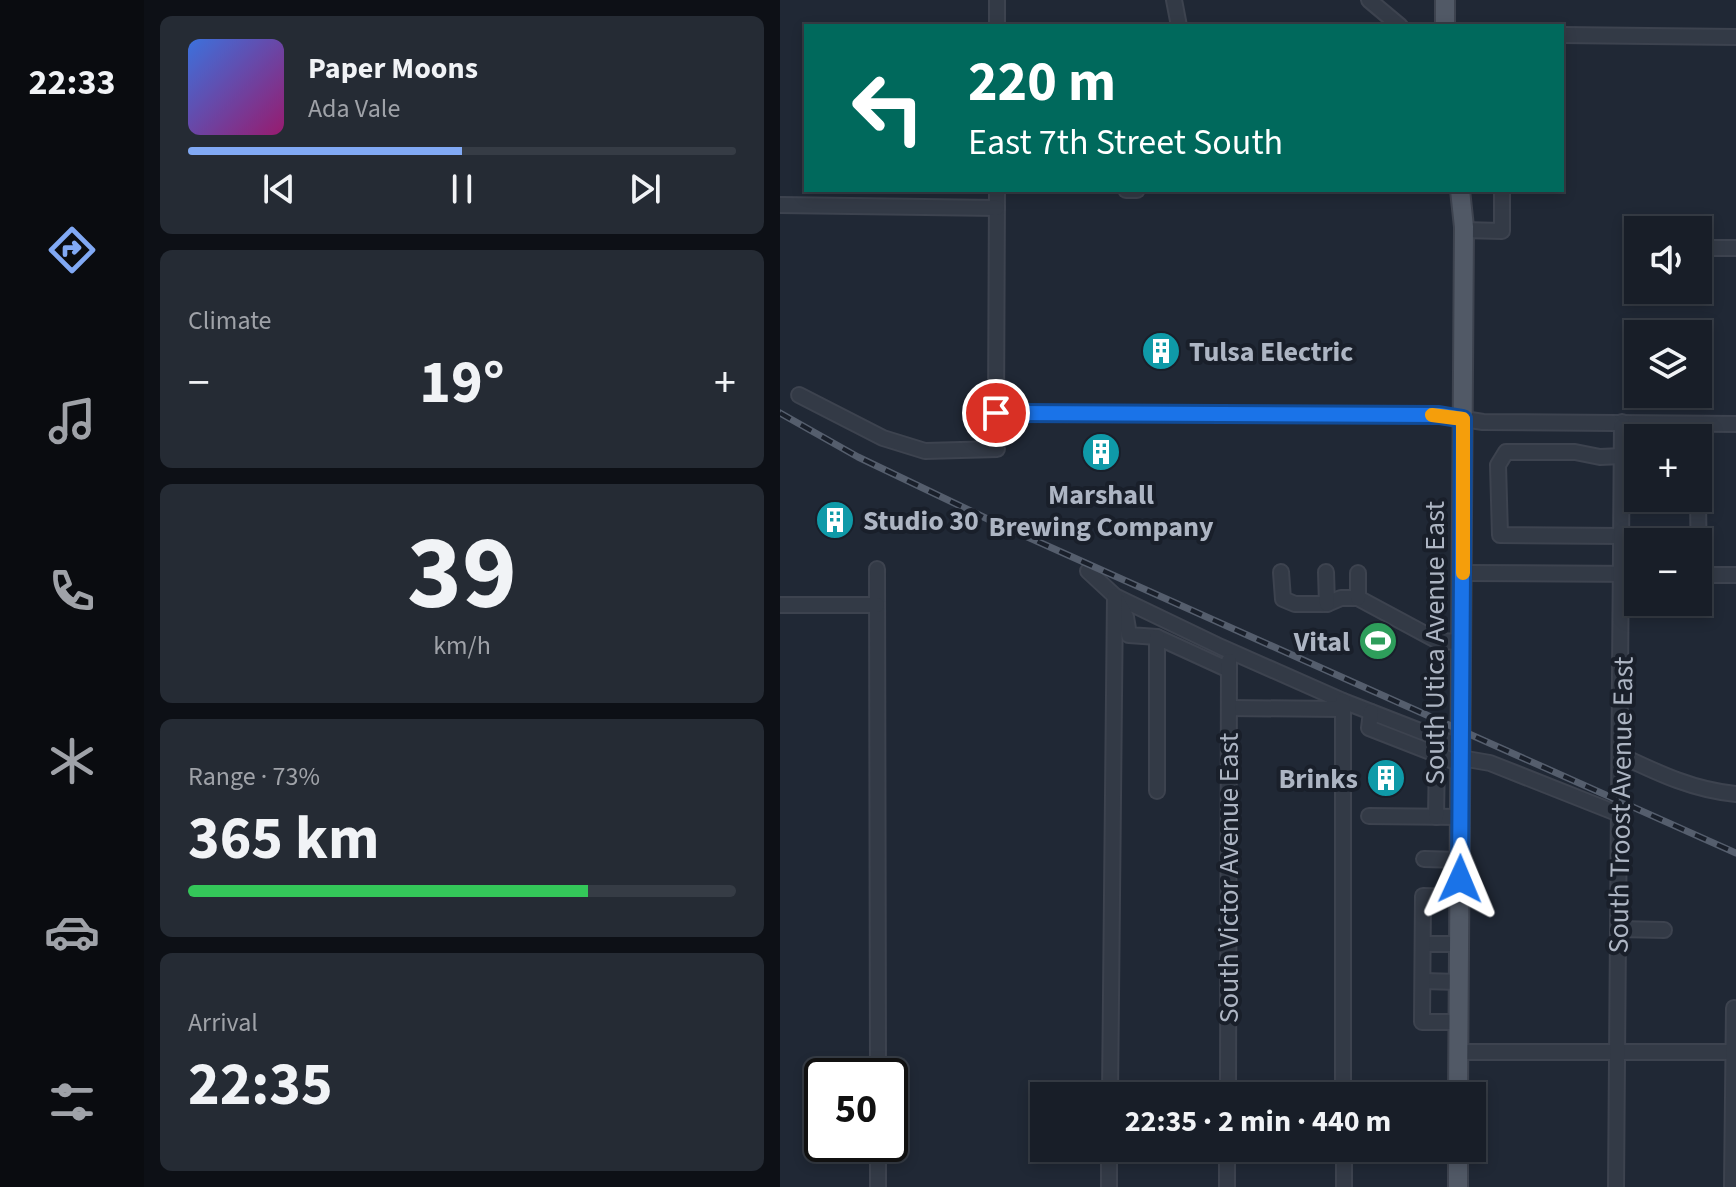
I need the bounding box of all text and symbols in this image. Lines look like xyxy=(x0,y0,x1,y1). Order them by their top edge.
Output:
text: 220 m xyxy=(968,43,1116,122)
text: Paper Moons xyxy=(308,47,478,90)
icon: left xyxy=(836,56,940,160)
text: 22:33 xyxy=(29,57,115,108)
text: Ada Vale xyxy=(308,90,400,127)
text: East 7th Street South xyxy=(968,117,1283,168)
icon: previous xyxy=(257,167,301,211)
icon: pause xyxy=(440,167,484,211)
icon: next xyxy=(623,167,667,211)
map controls xyxy=(1624,216,1712,616)
button: sound xyxy=(1624,216,1712,304)
icon: directions xyxy=(44,222,100,278)
text: Climate xyxy=(188,302,272,339)
button: layers xyxy=(1624,320,1712,408)
building icon: Tulsa Electric xyxy=(1140,330,1182,372)
place label: Tulsa Electric xyxy=(1189,332,1353,372)
text: 19° xyxy=(419,341,505,426)
text: − xyxy=(188,352,210,415)
text: + xyxy=(714,352,736,415)
pin xyxy=(962,379,1030,447)
icon: arrive xyxy=(974,391,1018,435)
icon: music xyxy=(44,393,100,449)
button: + xyxy=(1624,424,1712,512)
building icon: Marshall Brewing Company xyxy=(1080,431,1122,473)
place label: Marshall Brewing Company xyxy=(988,475,1214,547)
building icon: Studio 30 xyxy=(814,499,856,541)
text: 39 xyxy=(407,501,517,649)
place label: Studio 30 xyxy=(863,501,979,541)
street label: South Utica Avenue East xyxy=(1415,501,1455,785)
button: − xyxy=(1624,528,1712,616)
icon: phone xyxy=(44,563,100,619)
sports icon: Vital xyxy=(1357,620,1399,662)
place label: Vital xyxy=(1293,622,1350,662)
text: km/h xyxy=(433,627,491,664)
street label: South Troost Avenue East xyxy=(1598,656,1644,954)
street label: South Victor Avenue East xyxy=(1209,732,1249,1023)
icon: climate xyxy=(44,733,100,789)
building icon: Brinks xyxy=(1365,757,1407,799)
text: Range · 73% xyxy=(188,758,320,795)
place label: Brinks xyxy=(1278,759,1358,799)
text: 365 km xyxy=(188,797,379,882)
position arrow xyxy=(1418,837,1502,921)
icon: car xyxy=(44,904,100,960)
text: Arrival xyxy=(188,1004,258,1041)
text: 22:35 xyxy=(188,1043,333,1128)
speed limit sign: 50 xyxy=(804,1058,908,1162)
icon: filters xyxy=(44,1074,100,1130)
text: 22:35 · 2 min · 440 m xyxy=(1125,1100,1391,1143)

